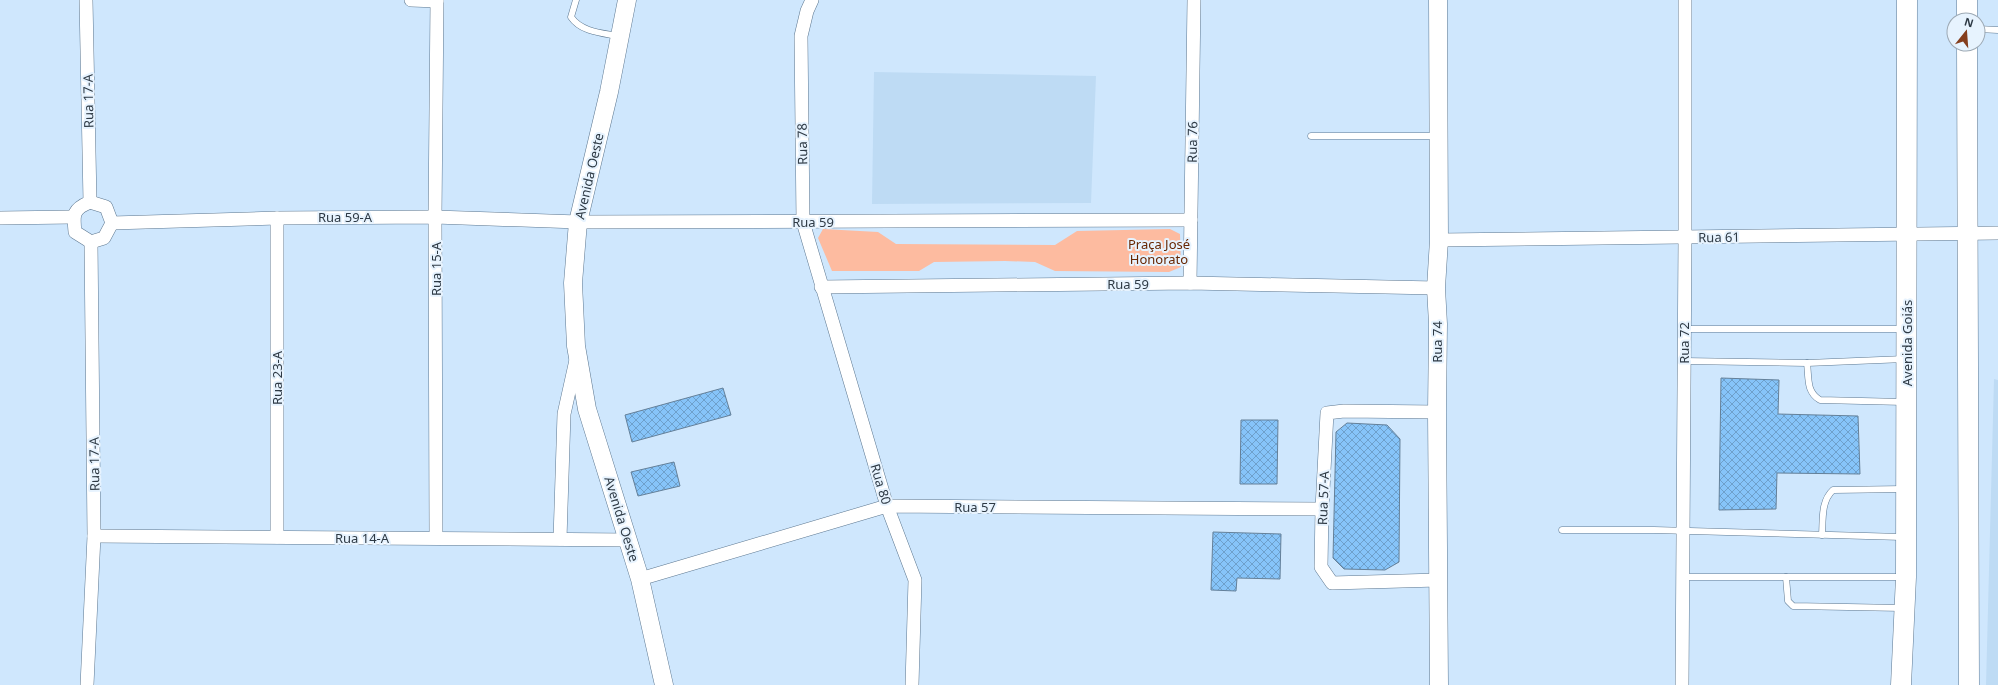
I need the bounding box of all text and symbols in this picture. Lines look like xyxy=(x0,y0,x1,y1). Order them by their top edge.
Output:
north arrow xyxy=(1946,12,1986,52)
text: N xyxy=(1963,13,1976,30)
street label: Rua 17-A xyxy=(79,73,97,128)
street label: Rua 76 xyxy=(1183,121,1201,163)
street label: Rua 78 xyxy=(793,123,811,165)
street label: Avenida Oeste xyxy=(570,131,608,221)
street label: Rua 59-A xyxy=(318,208,373,226)
street label: Rua 59 xyxy=(792,213,834,231)
street label: Rua 61 xyxy=(1698,228,1740,246)
park label: Praça José Honorato xyxy=(1128,235,1190,268)
street label: Rua 15-A xyxy=(427,241,445,296)
street label: Rua 59 xyxy=(1107,275,1149,293)
street label: Avenida Goiás xyxy=(1898,300,1916,386)
street label: Rua 74 xyxy=(1428,321,1446,363)
street label: Rua 72 xyxy=(1675,322,1693,364)
street label: Rua 23-A xyxy=(268,350,286,405)
street label: Rua 17-A xyxy=(85,436,103,491)
street label: Rua 80 xyxy=(866,461,896,507)
street label: Rua 57-A xyxy=(1313,470,1333,525)
street label: Avenida Oeste xyxy=(601,474,643,564)
street label: Rua 57 xyxy=(954,498,996,516)
street label: Rua 14-A xyxy=(335,529,390,547)

